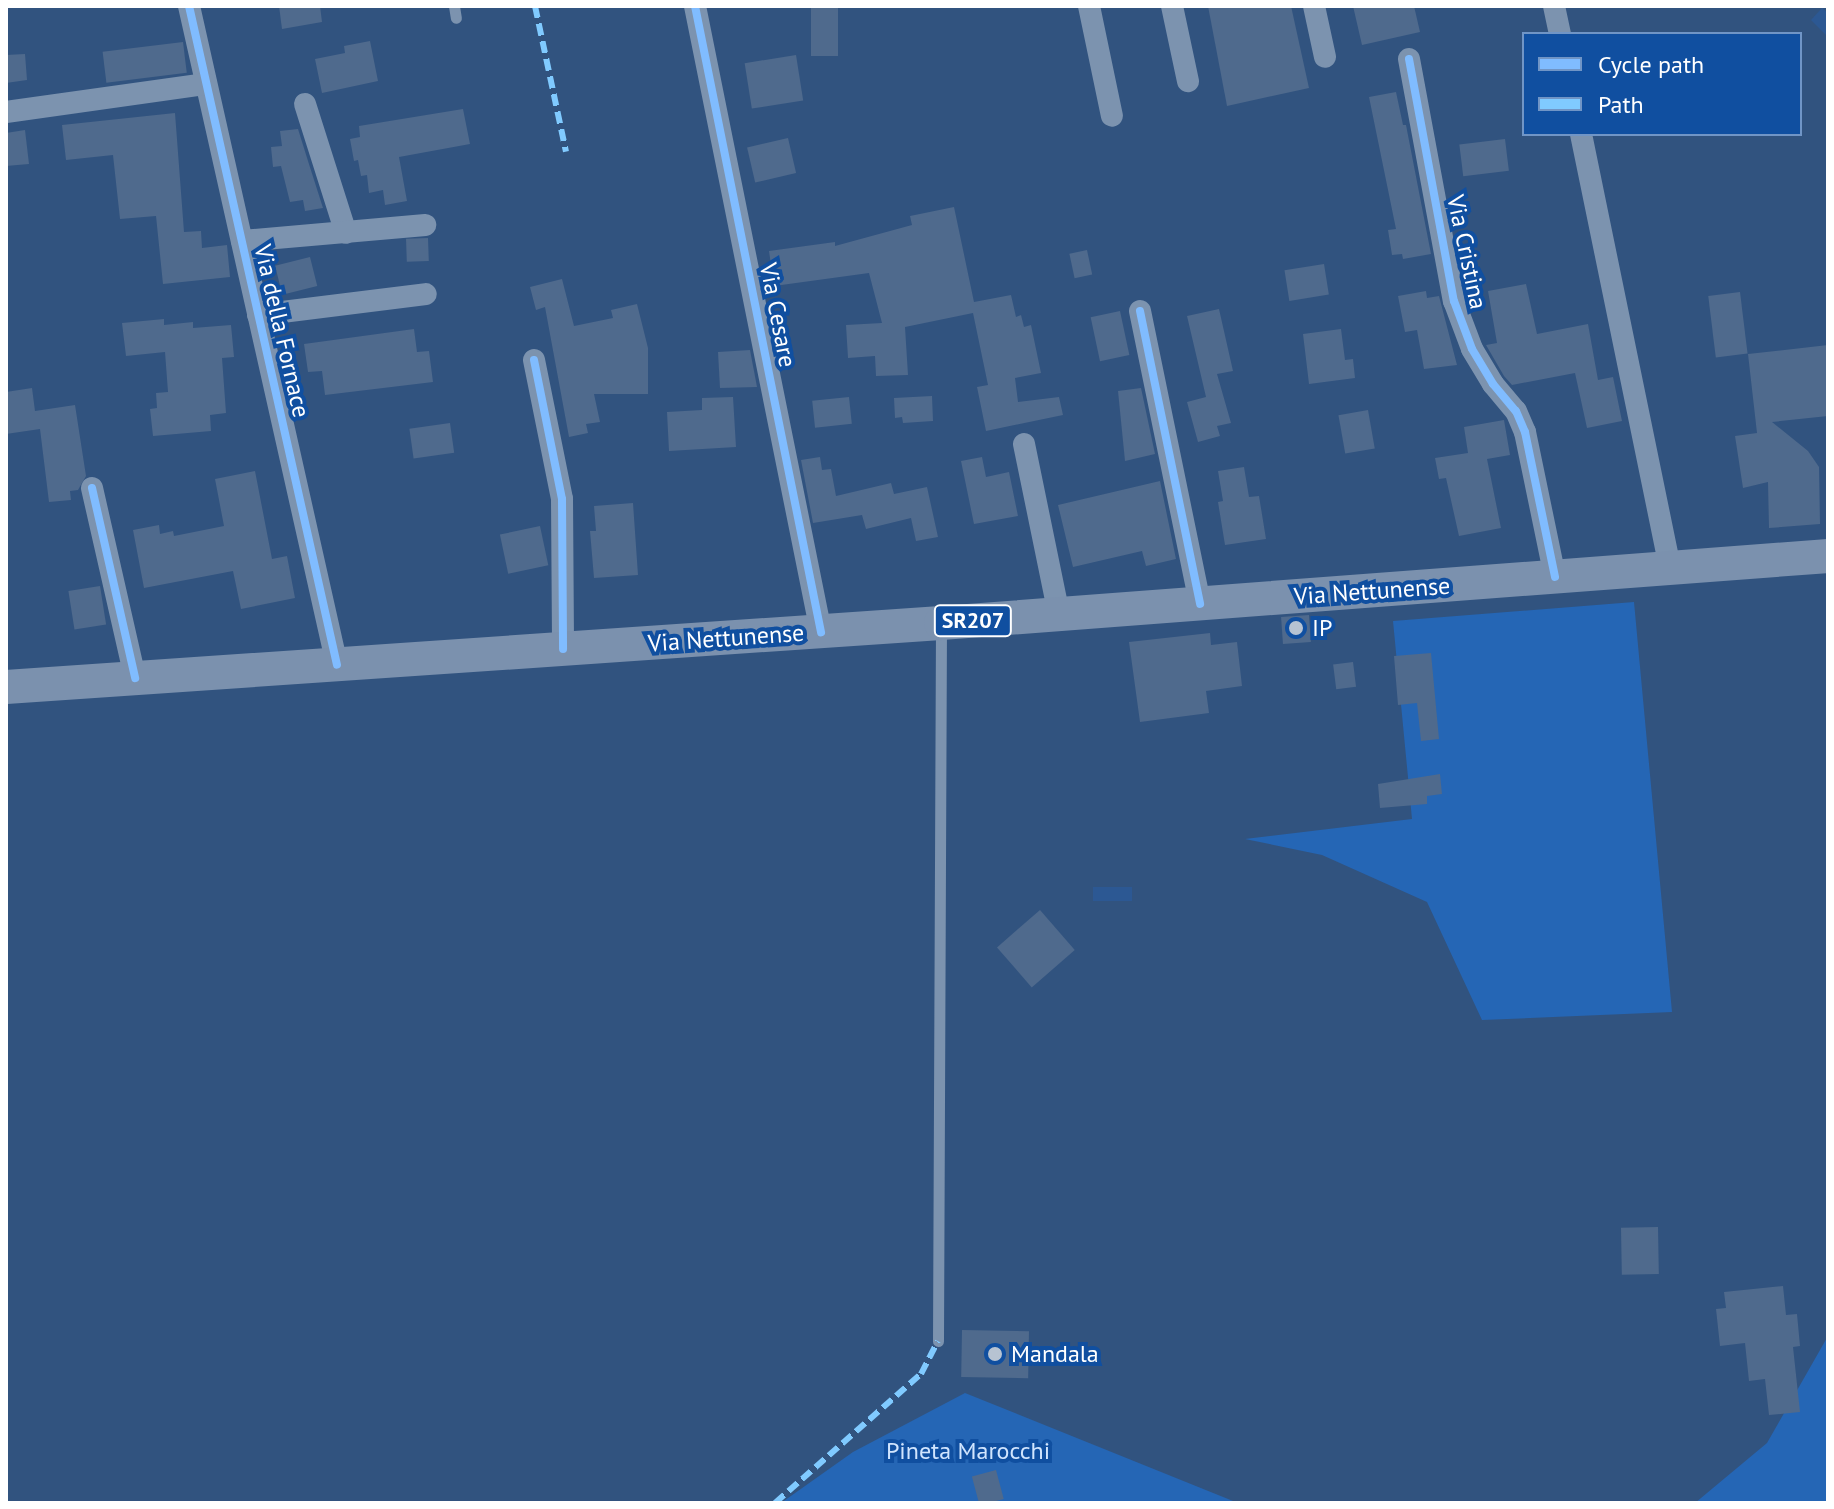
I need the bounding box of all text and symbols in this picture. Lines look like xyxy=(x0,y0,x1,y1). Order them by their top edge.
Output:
legend xyxy=(1522,32,1802,136)
text: Cycle path xyxy=(1598,49,1704,80)
text: Path xyxy=(1598,89,1644,120)
street label: Via Cristina xyxy=(1441,192,1493,312)
street label: Via della Fornace xyxy=(248,242,316,420)
street label: Via Cesare xyxy=(754,260,802,370)
street label: Via Nettunense xyxy=(1293,571,1451,611)
road number: SR207 xyxy=(933,603,1013,639)
place label: IP xyxy=(1312,614,1332,642)
street label: Via Nettunense xyxy=(647,618,805,658)
marker: IP xyxy=(1287,619,1305,637)
place label: Mandala xyxy=(1011,1340,1099,1368)
marker: Mandala xyxy=(986,1345,1004,1363)
park label: Pineta Marocchi xyxy=(886,1437,1050,1465)

